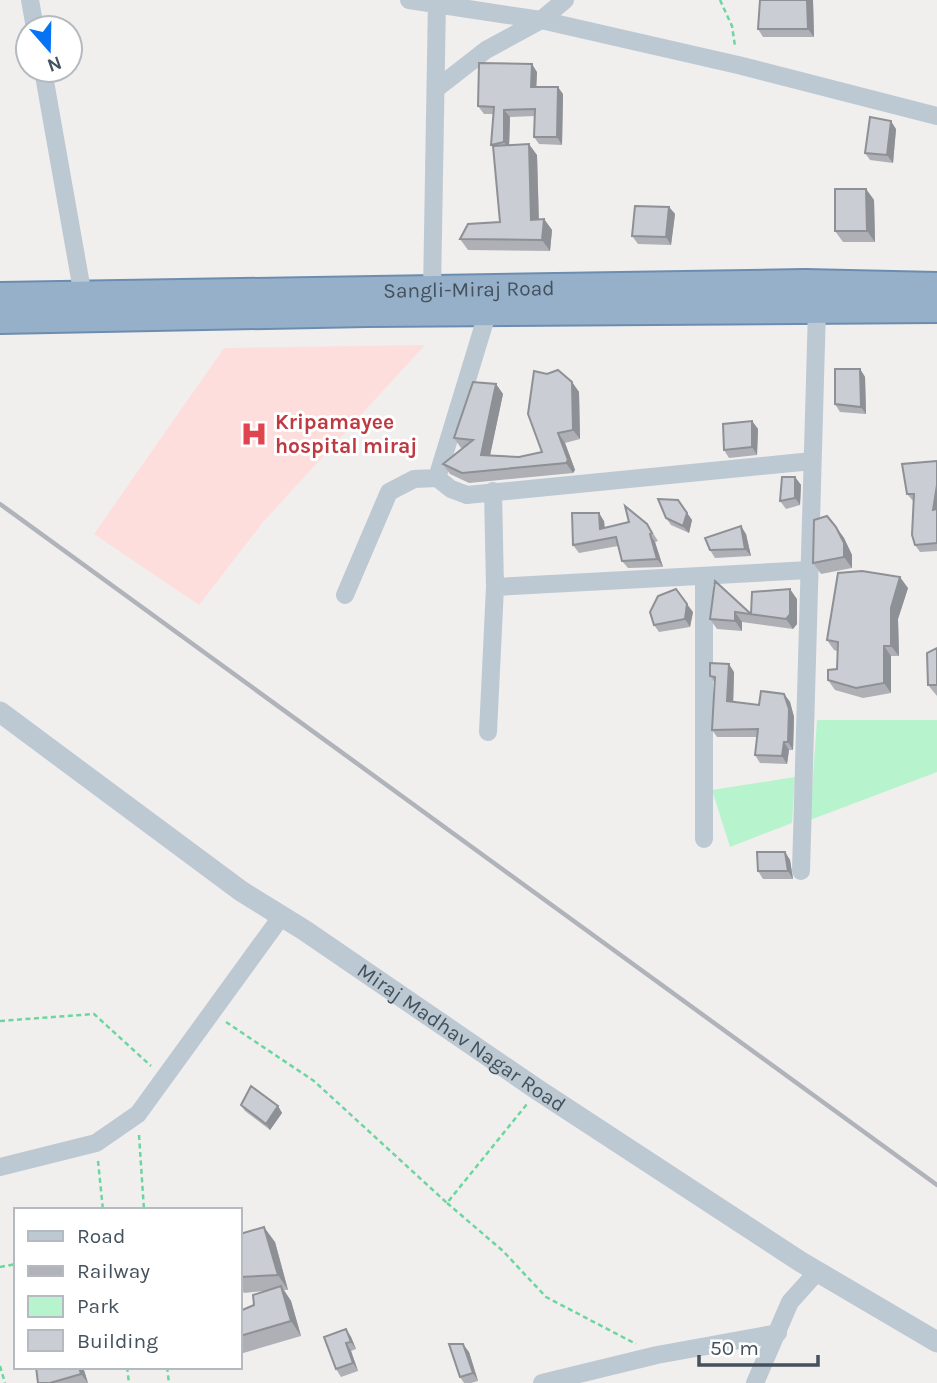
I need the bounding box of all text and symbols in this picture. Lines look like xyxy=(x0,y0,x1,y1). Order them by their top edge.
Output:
north arrow xyxy=(14,14,84,84)
text: N xyxy=(44,51,65,77)
street label: Sangli-Miraj Road xyxy=(383,276,555,303)
place label: Kripamayee hospital miraj xyxy=(275,410,417,458)
hospital icon: Kripamayee hospital miraj xyxy=(239,419,269,449)
street label: Miraj Madhav Nagar Road xyxy=(353,958,570,1117)
legend xyxy=(14,1208,242,1369)
text: Road xyxy=(77,1224,125,1248)
text: Railway xyxy=(77,1259,150,1283)
text: Park xyxy=(77,1294,120,1318)
scale bar xyxy=(699,1324,818,1368)
text: Building xyxy=(77,1329,158,1353)
text: 50 m xyxy=(710,1336,759,1360)

